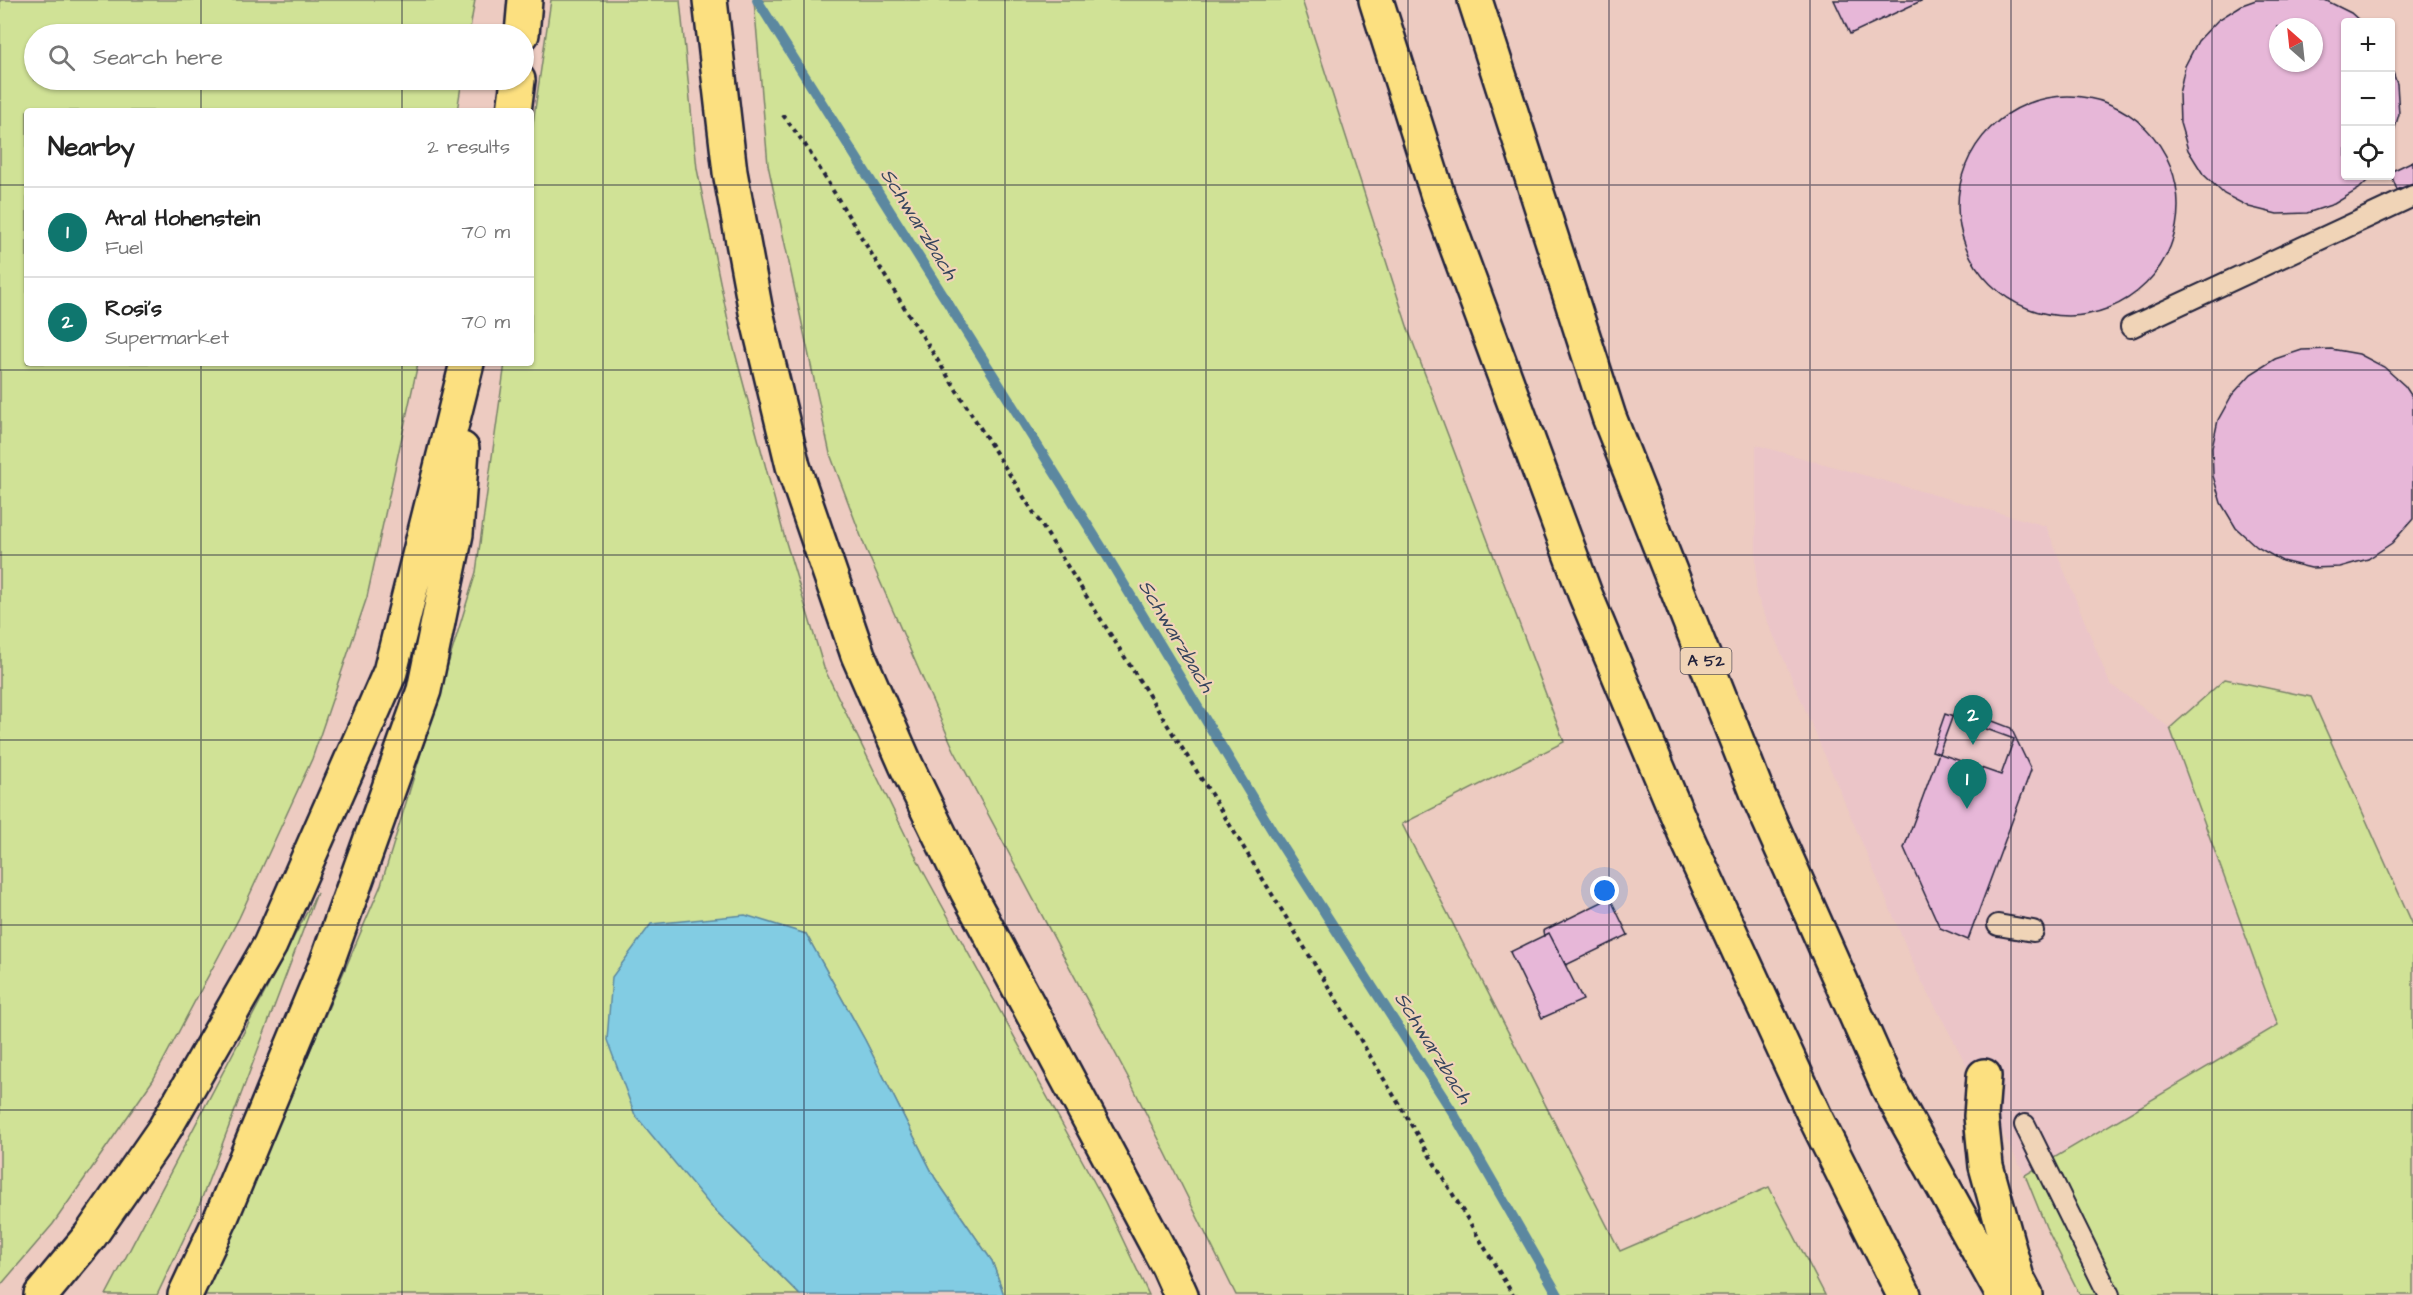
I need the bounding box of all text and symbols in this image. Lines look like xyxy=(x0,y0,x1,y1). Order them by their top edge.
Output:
north arrow xyxy=(2269,18,2323,72)
map controls xyxy=(2341,18,2395,180)
button: + xyxy=(2341,18,2395,72)
search box xyxy=(24,24,534,90)
icon: search xyxy=(45,41,78,74)
text: Search here xyxy=(93,42,223,73)
button: − xyxy=(2341,72,2395,126)
button: locate xyxy=(2341,126,2395,180)
text: Nearby xyxy=(48,129,135,165)
text: 2 results xyxy=(427,133,510,161)
water label: Schwarzbach xyxy=(874,163,965,286)
text: Aral Hohenstein xyxy=(105,203,260,234)
text: 1 xyxy=(66,218,69,246)
text: 70 m xyxy=(462,218,510,246)
text: Fuel xyxy=(105,234,143,262)
text: Rosi's xyxy=(105,293,162,324)
text: 2 xyxy=(62,308,73,336)
text: 70 m xyxy=(462,308,510,336)
text: Supermarket xyxy=(105,324,229,352)
water label: Schwarzbach xyxy=(1131,574,1221,698)
road number: A 52 xyxy=(1680,648,1732,674)
pin: 2 xyxy=(1954,696,1992,745)
pin: 1 xyxy=(1948,760,1986,809)
your location xyxy=(1590,876,1619,905)
water label: Schwarzbach xyxy=(1388,987,1479,1110)

